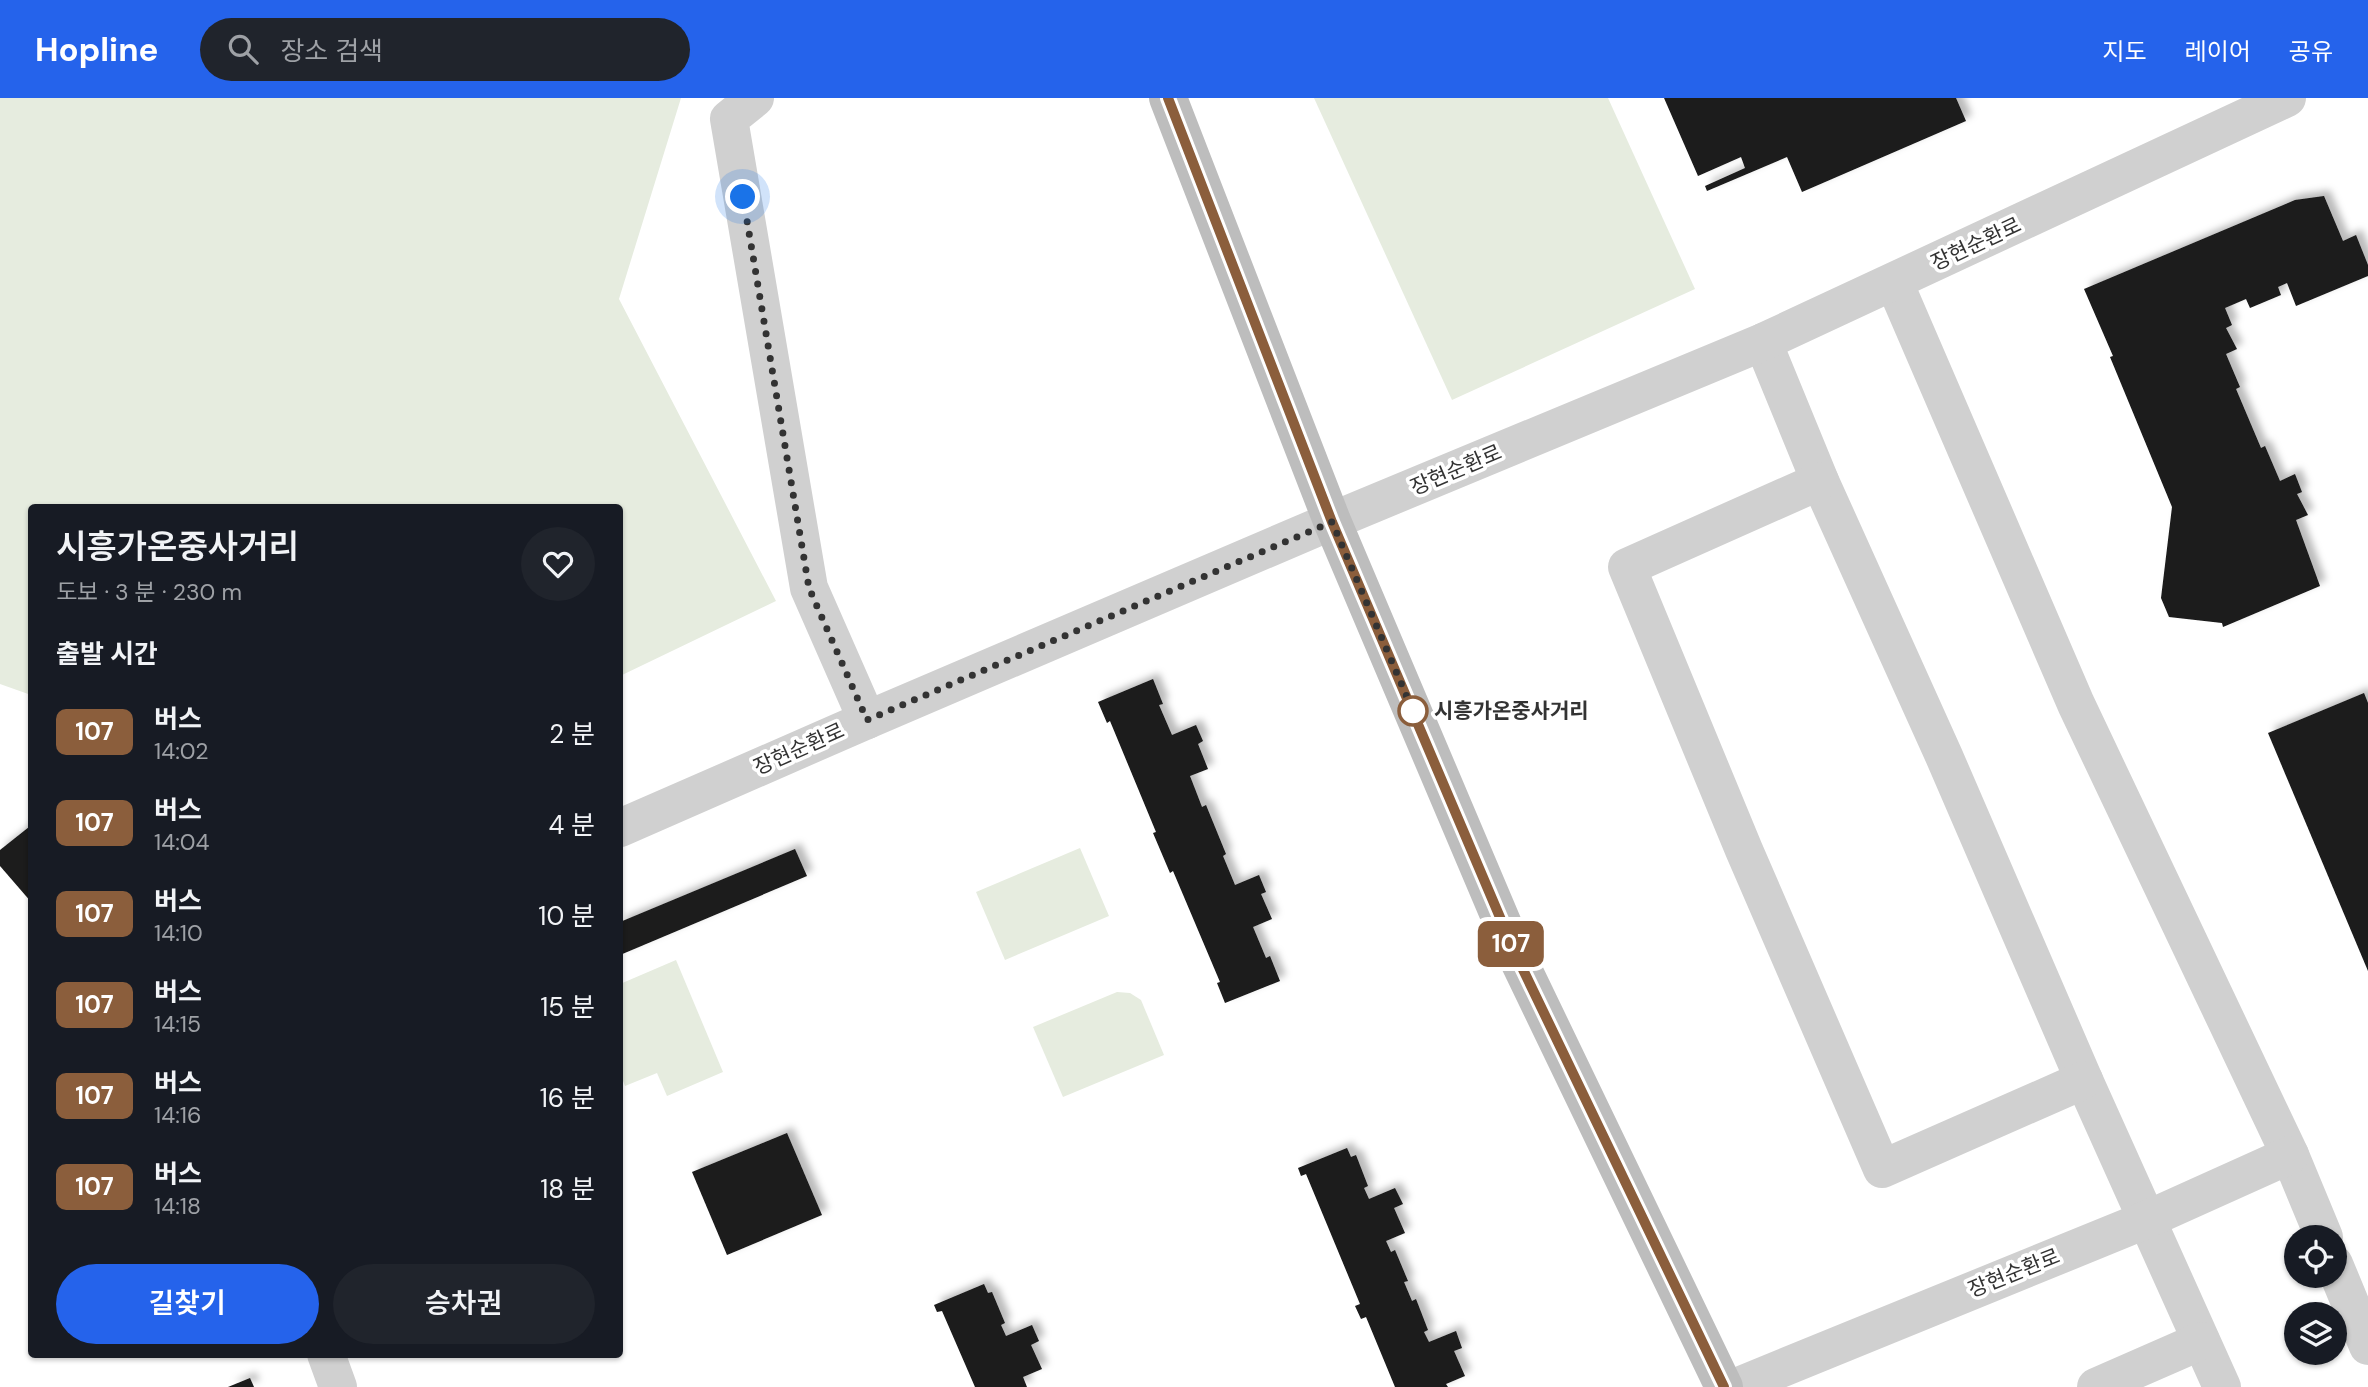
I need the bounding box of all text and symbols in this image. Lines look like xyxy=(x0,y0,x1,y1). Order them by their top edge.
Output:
search box xyxy=(200,18,690,81)
text: Hopline xyxy=(35,28,158,71)
icon: search xyxy=(224,30,262,68)
text: 장소 검색 xyxy=(280,34,383,68)
text: 지도 xyxy=(2102,36,2147,67)
text: 레이어 xyxy=(2185,36,2251,67)
text: 공유 xyxy=(2289,36,2333,67)
your location xyxy=(725,179,760,214)
street label: 장현순환로 xyxy=(1926,211,2026,277)
street label: 장현순환로 xyxy=(1406,438,1506,502)
text: 시흥가온중사거리 xyxy=(56,525,299,568)
button: heart xyxy=(521,527,595,601)
text: 도보 · 3 분 · 230 m xyxy=(56,577,242,607)
text: 출발 시간 xyxy=(56,637,158,671)
marker: 시흥가온중사거리 xyxy=(1398,696,1428,726)
place label: 시흥가온중사거리 xyxy=(1434,697,1589,725)
text: 버스 xyxy=(154,702,202,736)
text: 107 xyxy=(75,716,114,747)
text: 2 분 xyxy=(549,717,595,751)
street label: 장현순환로 xyxy=(749,717,849,781)
text: 14:02 xyxy=(154,736,209,766)
text: 버스 xyxy=(154,793,202,827)
text: 107 xyxy=(75,807,114,838)
text: 4 분 xyxy=(548,808,595,842)
text: 14:04 xyxy=(154,827,209,857)
text: 버스 xyxy=(154,884,202,918)
text: 107 xyxy=(75,898,114,929)
text: 10 분 xyxy=(538,899,595,933)
text: 14:10 xyxy=(154,918,203,948)
line badge: 107 xyxy=(1471,921,1551,967)
text: 107 xyxy=(1492,928,1530,959)
text: 버스 xyxy=(154,975,202,1009)
text: 107 xyxy=(75,989,114,1020)
text: 15 분 xyxy=(540,990,595,1024)
text: 14:15 xyxy=(154,1009,201,1039)
text: 버스 xyxy=(154,1066,202,1100)
text: 107 xyxy=(75,1080,114,1111)
text: 16 분 xyxy=(540,1081,595,1115)
text: 14:16 xyxy=(154,1100,201,1130)
text: 버스 xyxy=(154,1157,202,1191)
text: 107 xyxy=(75,1171,114,1202)
text: 18 분 xyxy=(540,1172,595,1206)
text: 14:18 xyxy=(154,1191,201,1221)
map controls xyxy=(2284,1225,2347,1365)
button: locate xyxy=(2284,1225,2347,1288)
street label: 장현순환로 xyxy=(1964,1242,2064,1304)
button: 길찾기 xyxy=(56,1264,319,1344)
button: 승차권 xyxy=(333,1264,595,1344)
button: layers xyxy=(2284,1302,2347,1365)

